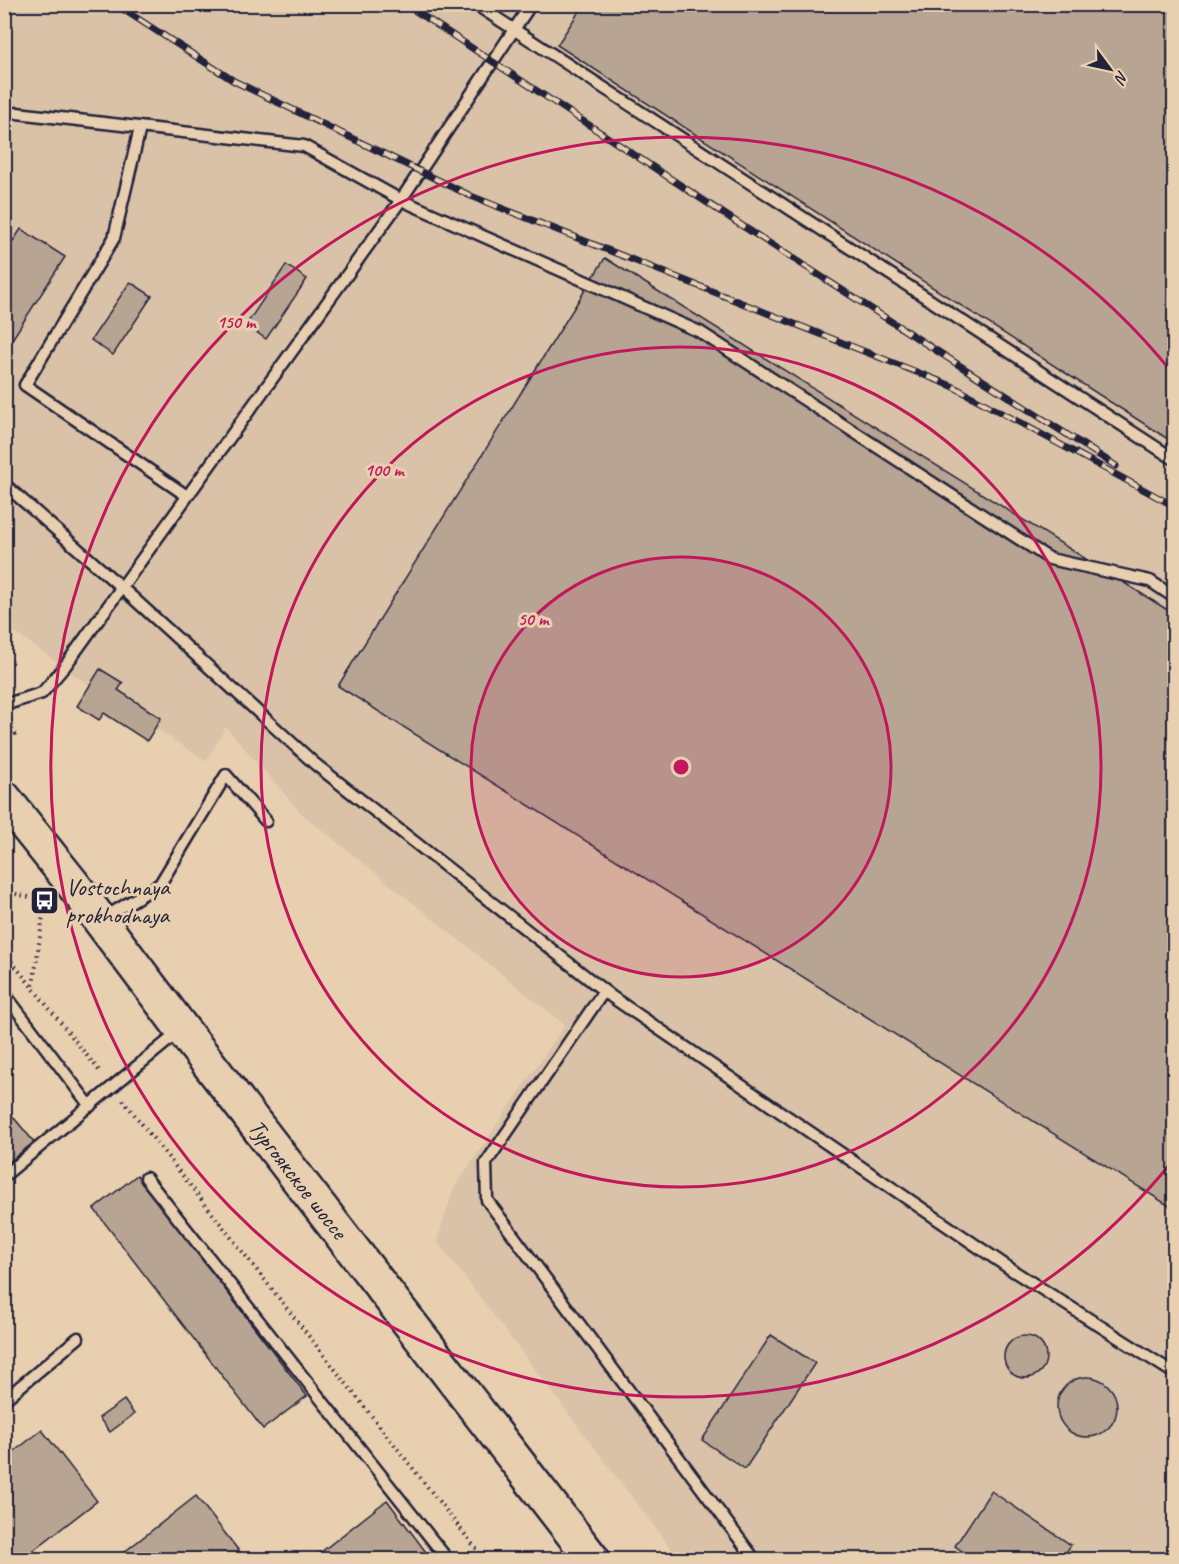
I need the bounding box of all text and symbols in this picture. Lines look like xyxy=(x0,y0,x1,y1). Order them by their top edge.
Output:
north arrow xyxy=(1080,39,1140,99)
text: N xyxy=(1109,67,1133,89)
text: 150 m xyxy=(217,311,257,333)
text: 100 m xyxy=(365,459,405,481)
text: 50 m xyxy=(518,608,550,630)
centre of rings xyxy=(671,757,691,777)
place label: Vostochnaya prokhodnaya xyxy=(66,872,171,930)
bus stop icon: Vostochnaya prokhodnaya xyxy=(29,885,61,917)
street label: Тургоякское шоссе xyxy=(242,1113,355,1247)

